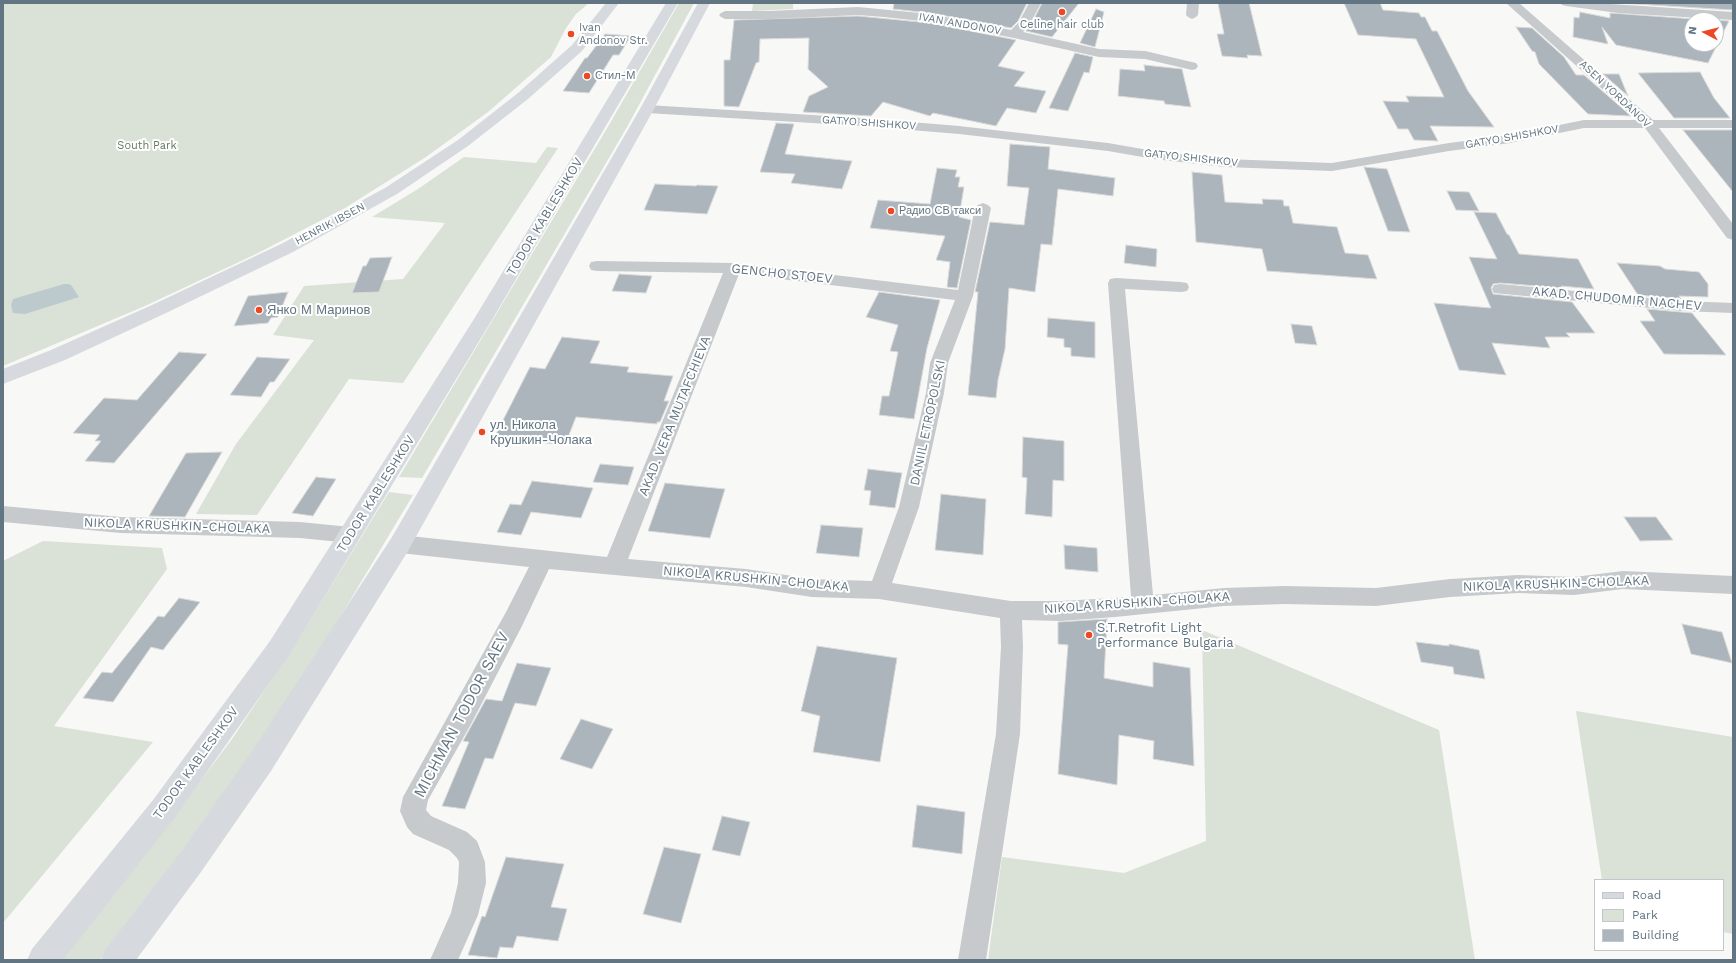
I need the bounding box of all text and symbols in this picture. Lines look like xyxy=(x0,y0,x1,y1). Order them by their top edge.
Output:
marker: Celine hair club xyxy=(1057,7,1067,17)
street label: IVAN ANDONOV xyxy=(918,10,1002,38)
north arrow xyxy=(1684,12,1724,52)
place label: Celine hair club xyxy=(1020,18,1104,32)
place label: Ivan Andonov Str. xyxy=(579,21,648,47)
text: N xyxy=(1686,26,1700,35)
marker: Ivan Andonov Str. xyxy=(566,29,576,39)
street label: ASEN YORDANOV xyxy=(1577,57,1653,131)
place label: Стил-М xyxy=(595,69,635,83)
marker: Стил-М xyxy=(582,71,592,81)
street label: GATYO SHISHKOV xyxy=(821,113,917,133)
street label: GATYO SHISHKOV xyxy=(1464,122,1560,152)
park label: South Park xyxy=(117,139,177,153)
street label: GATYO SHISHKOV xyxy=(1143,146,1239,170)
street label: TODOR KABLESHKOV xyxy=(504,155,586,279)
street label: HENRIK IBSEN xyxy=(293,200,367,248)
place label: Радио СВ такси xyxy=(899,204,981,218)
marker: Радио СВ такси xyxy=(886,206,896,216)
street label: GENCHO STOEV xyxy=(731,261,833,287)
street label: AKAD. CHUDOMIR NACHEV xyxy=(1531,284,1703,314)
place label: Янко М Маринов xyxy=(267,302,370,318)
marker: Янко М Маринов xyxy=(254,305,264,315)
street label: AKAD. VERA MUTAFCHIEVA xyxy=(636,334,714,498)
street label: DANIIL ETROPOLSKI xyxy=(907,359,949,487)
place label: ул. Никола Крушкин-Чолака xyxy=(490,417,592,448)
marker: ул. Никола Крушкин-Чолака xyxy=(477,427,487,437)
street label: TODOR KABLESHKOV xyxy=(334,433,418,555)
street label: NIKOLA KRUSHKIN-CHOLAKA xyxy=(84,515,270,537)
street label: NIKOLA KRUSHKIN-CHOLAKA xyxy=(662,563,850,595)
street label: NIKOLA KRUSHKIN-CHOLAKA xyxy=(1463,573,1649,595)
street label: NIKOLA KRUSHKIN-CHOLAKA xyxy=(1043,589,1231,617)
place label: S.T.Retrofit Light Performance Bulgaria xyxy=(1097,620,1234,651)
street label: MICHMAN TODOR SAEV xyxy=(410,629,514,801)
marker: S.T.Retrofit Light Performance Bulgaria xyxy=(1084,630,1094,640)
street label: TODOR KABLESHKOV xyxy=(150,704,242,822)
legend xyxy=(1594,879,1724,951)
text: Road xyxy=(1632,888,1661,902)
text: Park xyxy=(1632,908,1658,922)
text: Building xyxy=(1632,928,1679,942)

